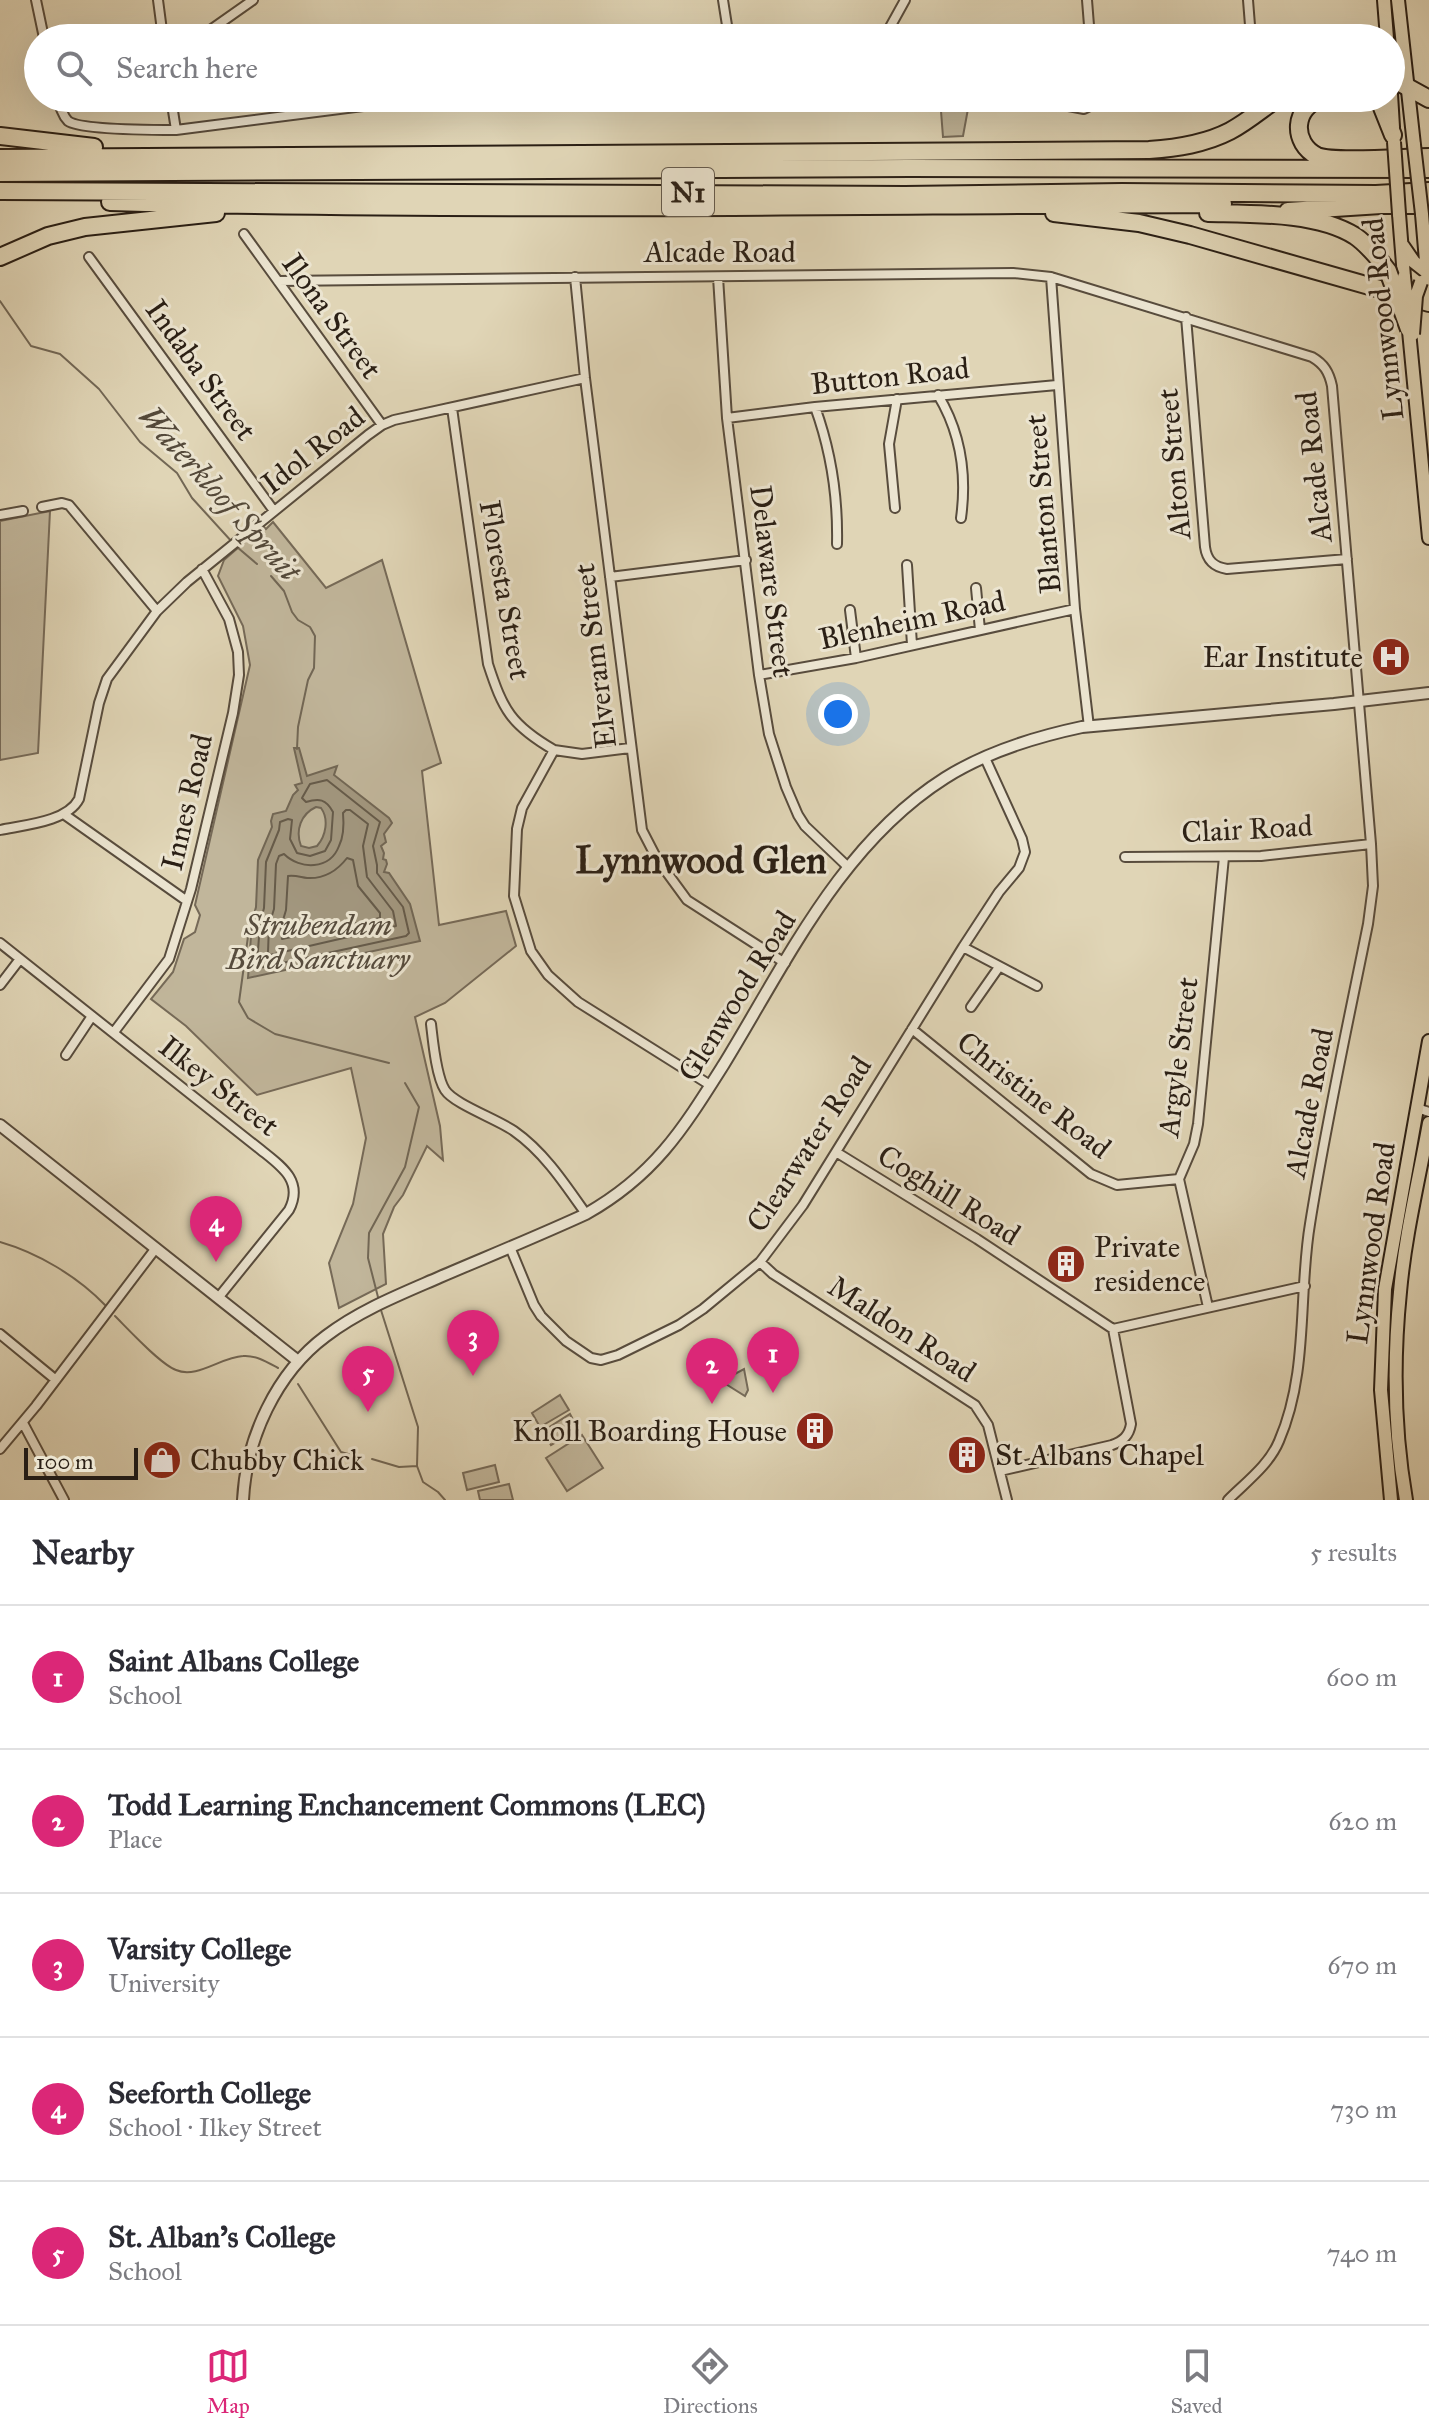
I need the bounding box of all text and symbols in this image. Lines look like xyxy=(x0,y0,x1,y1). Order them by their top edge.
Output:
search box xyxy=(24,24,1405,112)
icon: search xyxy=(52,46,96,90)
text: Search here xyxy=(116,50,258,86)
road number: N1 xyxy=(662,168,714,216)
street label: Lynnwood Road xyxy=(1354,216,1412,422)
street label: Alcade Road xyxy=(642,234,796,270)
street label: Ilona Street xyxy=(275,246,390,386)
street label: Indaba Street xyxy=(138,293,264,448)
street label: Button Road xyxy=(809,350,971,402)
street label: Alton Street xyxy=(1149,387,1199,543)
street label: Alcade Road xyxy=(1288,390,1340,546)
water label: Waterkloof Spruit xyxy=(130,397,310,591)
street label: Idol Road xyxy=(254,399,372,501)
street label: Blanton Street xyxy=(1017,412,1069,595)
street label: Delaware Street xyxy=(742,483,802,680)
street label: Floresta Street xyxy=(472,497,539,683)
street label: Elveram Street xyxy=(566,561,624,750)
street label: Blenheim Road xyxy=(816,583,1008,657)
hospital icon: Ear Institute xyxy=(1370,636,1412,678)
place label: Ear Institute xyxy=(1203,639,1363,675)
your location xyxy=(818,694,858,734)
street label: Innes Road xyxy=(154,730,220,874)
street label: Clair Road xyxy=(1181,808,1313,850)
district label: Lynnwood Glen xyxy=(575,837,827,883)
street label: Glenwood Road xyxy=(670,904,804,1088)
park label: Strubendam Bird Sanctuary xyxy=(224,907,412,977)
street label: Argyle Street xyxy=(1150,975,1206,1141)
street label: Christine Road xyxy=(950,1024,1118,1166)
street label: Alcade Road xyxy=(1276,1025,1341,1183)
street label: Ilkey Street xyxy=(152,1028,286,1144)
street label: Clearwater Road xyxy=(739,1049,879,1239)
street label: Coghill Road xyxy=(871,1137,1027,1253)
street label: Lynnwood Road xyxy=(1339,1140,1403,1346)
pin: 4 xyxy=(190,1196,242,1262)
place label: Private residence xyxy=(1094,1229,1206,1299)
building icon: Private residence xyxy=(1045,1243,1087,1285)
street label: Maldon Road xyxy=(821,1268,983,1390)
pin: 3 xyxy=(447,1310,499,1376)
pin: 1 xyxy=(747,1327,799,1393)
pin: 2 xyxy=(686,1338,738,1404)
pin: 5 xyxy=(342,1346,394,1412)
building icon: Knoll Boarding House xyxy=(794,1410,836,1452)
place label: Knoll Boarding House xyxy=(512,1413,787,1449)
building icon: St Albans Chapel xyxy=(946,1434,988,1476)
place label: St Albans Chapel xyxy=(995,1437,1205,1473)
shop icon: Chubby Chick xyxy=(141,1439,183,1481)
place label: Chubby Chick xyxy=(190,1442,364,1478)
scale bar xyxy=(24,1444,138,1480)
text: 100 m xyxy=(36,1448,93,1475)
text: Nearby xyxy=(32,1532,134,1573)
text: 5 results xyxy=(1310,1536,1397,1568)
text: Saint Albans College xyxy=(108,1643,359,1679)
text: 1 xyxy=(53,1661,63,1693)
text: 600 m xyxy=(1326,1661,1397,1693)
text: School xyxy=(108,1679,182,1711)
text: Todd Learning Enchancement Commons (LEC) xyxy=(108,1787,706,1823)
text: 2 xyxy=(52,1805,64,1837)
text: 620 m xyxy=(1328,1805,1397,1837)
text: Place xyxy=(108,1823,163,1855)
text: Varsity College xyxy=(108,1931,291,1967)
text: 3 xyxy=(53,1949,63,1981)
text: 670 m xyxy=(1327,1949,1397,1981)
text: University xyxy=(108,1967,219,1999)
text: Seeforth College xyxy=(108,2075,311,2111)
text: 4 xyxy=(51,2093,65,2125)
text: 730 m xyxy=(1330,2093,1397,2125)
text: School · Ilkey Street xyxy=(108,2111,322,2143)
text: St. Alban's College xyxy=(108,2219,336,2255)
text: 5 xyxy=(52,2237,64,2269)
text: 740 m xyxy=(1327,2237,1397,2269)
text: School xyxy=(108,2255,182,2287)
tab: Map xyxy=(206,2344,250,2419)
tab: Directions xyxy=(663,2344,758,2419)
tab: Saved xyxy=(1170,2344,1223,2419)

